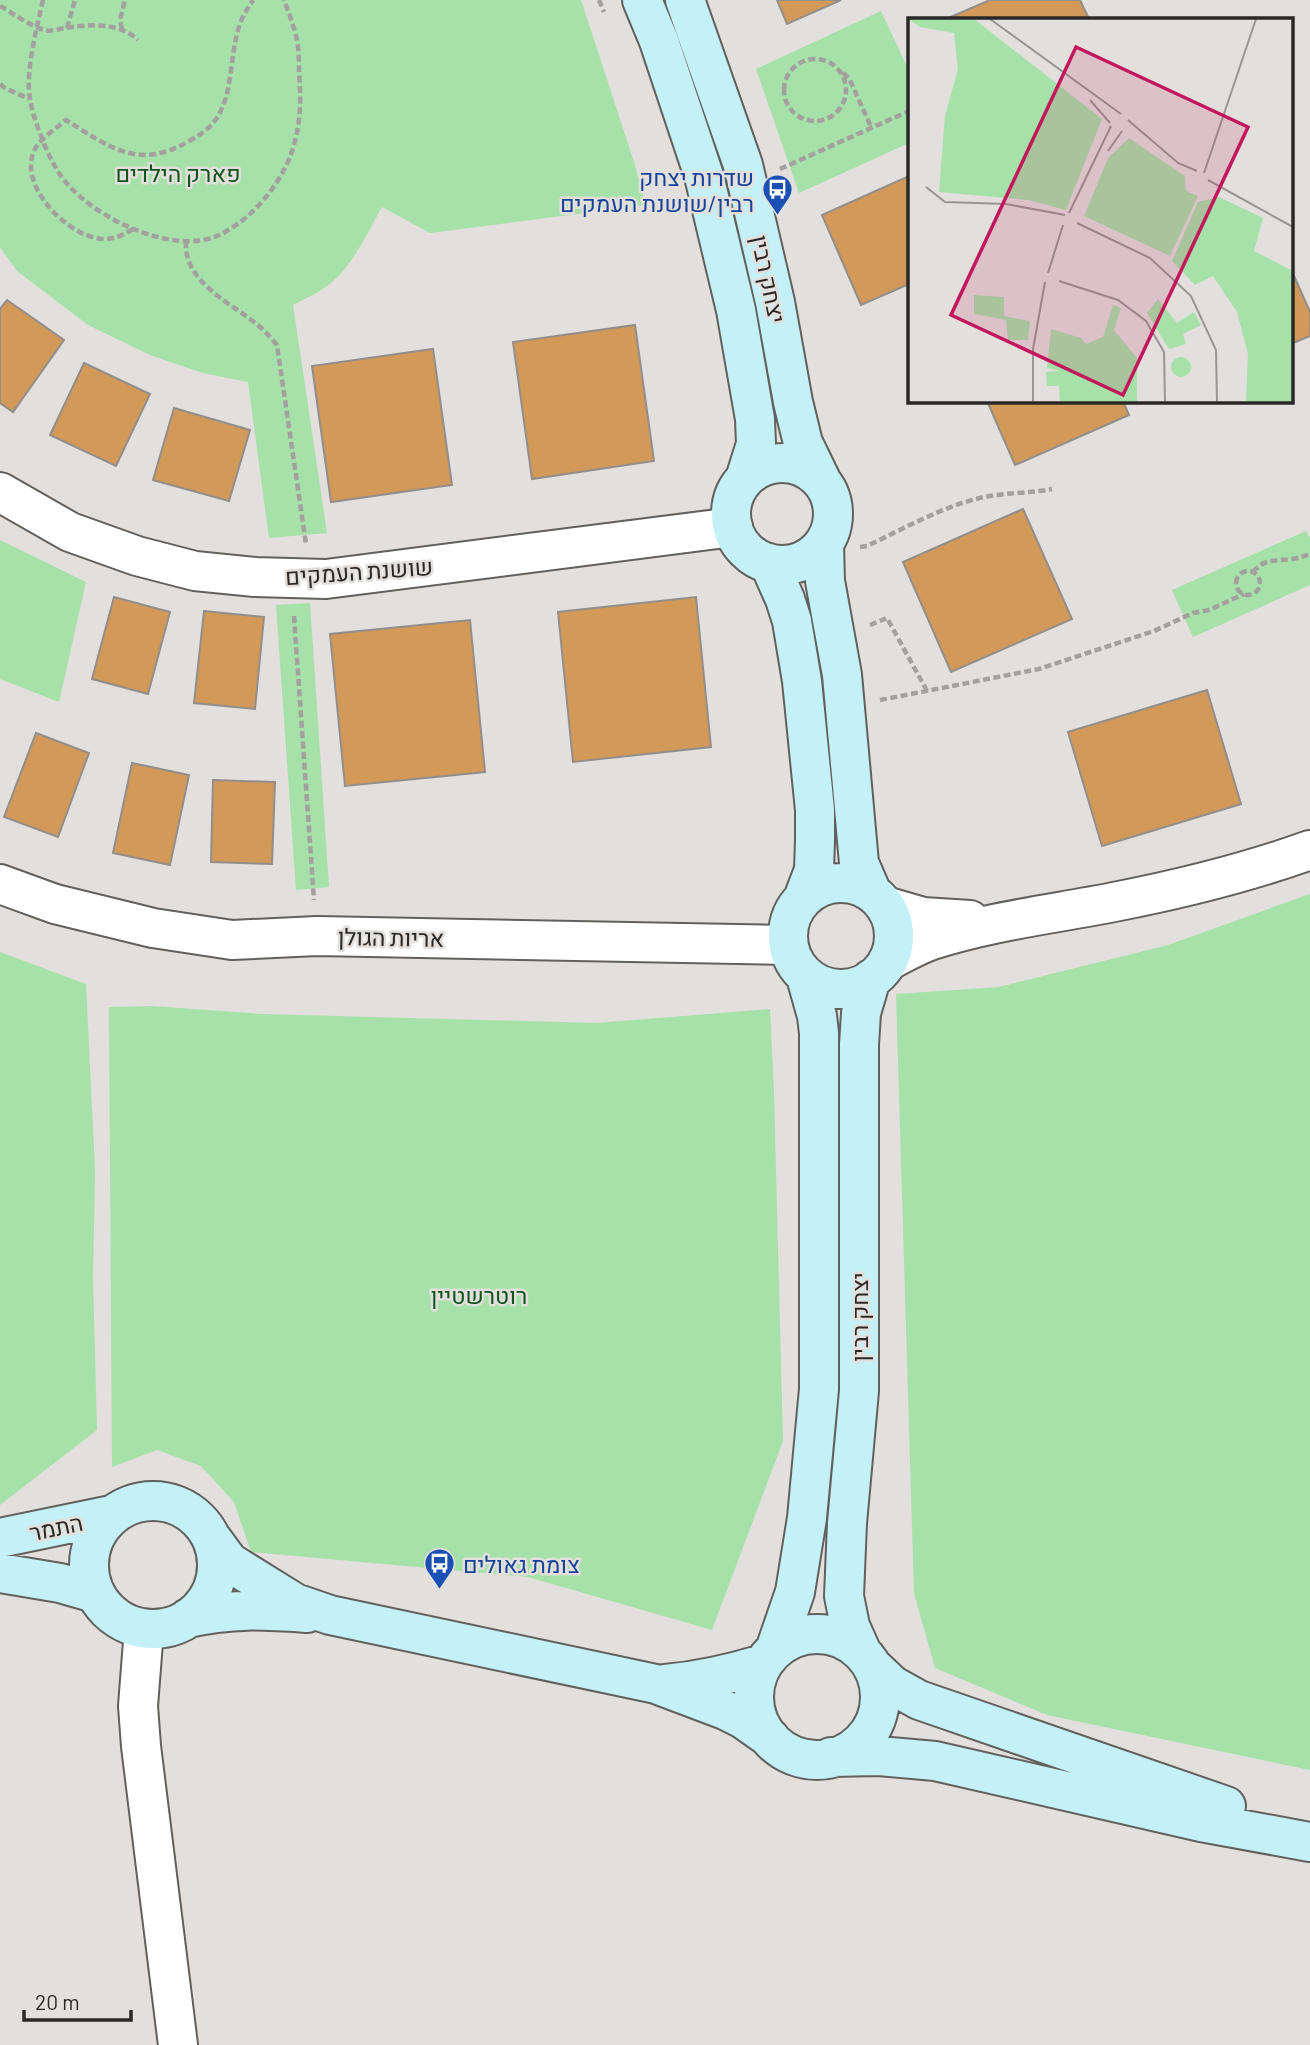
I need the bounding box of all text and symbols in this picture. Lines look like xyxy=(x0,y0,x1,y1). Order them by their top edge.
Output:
inset map xyxy=(908,18,1292,402)
park label: פארק הילדים xyxy=(115,159,241,187)
place label: שדרות יצחק רבין/שושנת העמקים xyxy=(560,163,754,217)
bus stop icon: שדרות יצחק רבין/שושנת העמקים xyxy=(760,173,794,217)
street label: יצחק רבין xyxy=(746,232,792,326)
street label: שושנת העמקים xyxy=(284,552,434,590)
street label: אריות הגולן xyxy=(338,922,444,952)
street label: יצחק רבין xyxy=(845,1272,873,1362)
park label: רוטרשטיין xyxy=(431,1281,527,1309)
street label: התמר xyxy=(27,1508,85,1546)
bus stop icon: צומת גאולים xyxy=(423,1547,457,1591)
place label: צומת גאולים xyxy=(463,1550,580,1578)
scale bar xyxy=(24,1979,131,2023)
text: 20 m xyxy=(35,1989,80,2014)

